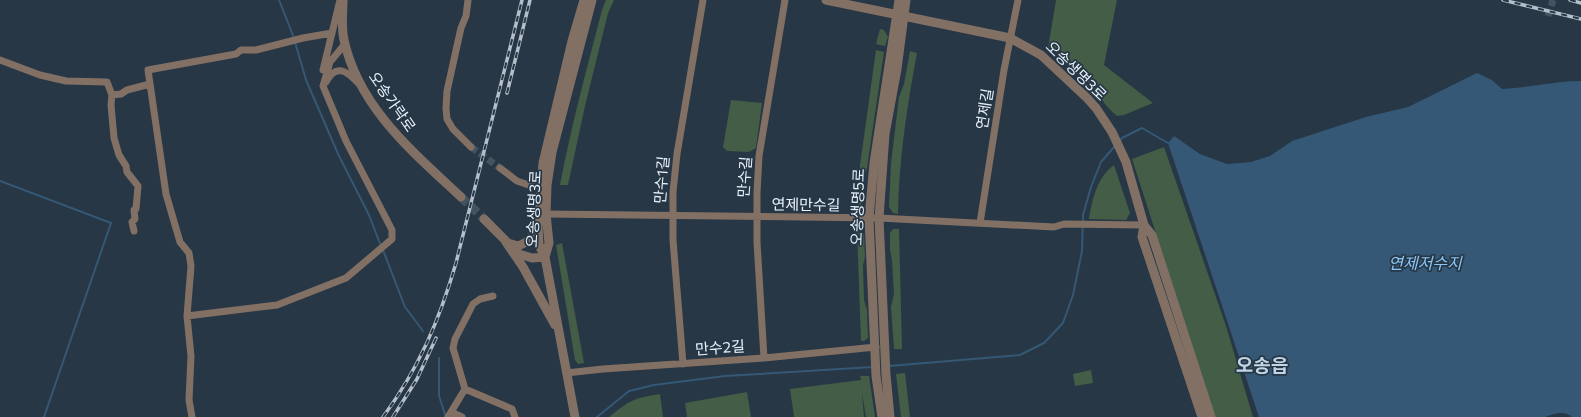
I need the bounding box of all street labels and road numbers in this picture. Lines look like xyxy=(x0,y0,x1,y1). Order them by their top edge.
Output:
street label: 오송생명3로 xyxy=(1043,37,1111,104)
street label: 오송가락로 xyxy=(366,68,420,135)
street label: 연제길 xyxy=(972,87,996,131)
street label: 만수1길 xyxy=(650,155,672,205)
street label: 만수길 xyxy=(734,156,754,198)
street label: 오송생명5로 xyxy=(847,168,867,246)
street label: 오송생명3로 xyxy=(522,170,544,248)
street label: 연제만수길 xyxy=(771,194,841,214)
street label: 만수2길 xyxy=(695,336,745,358)

